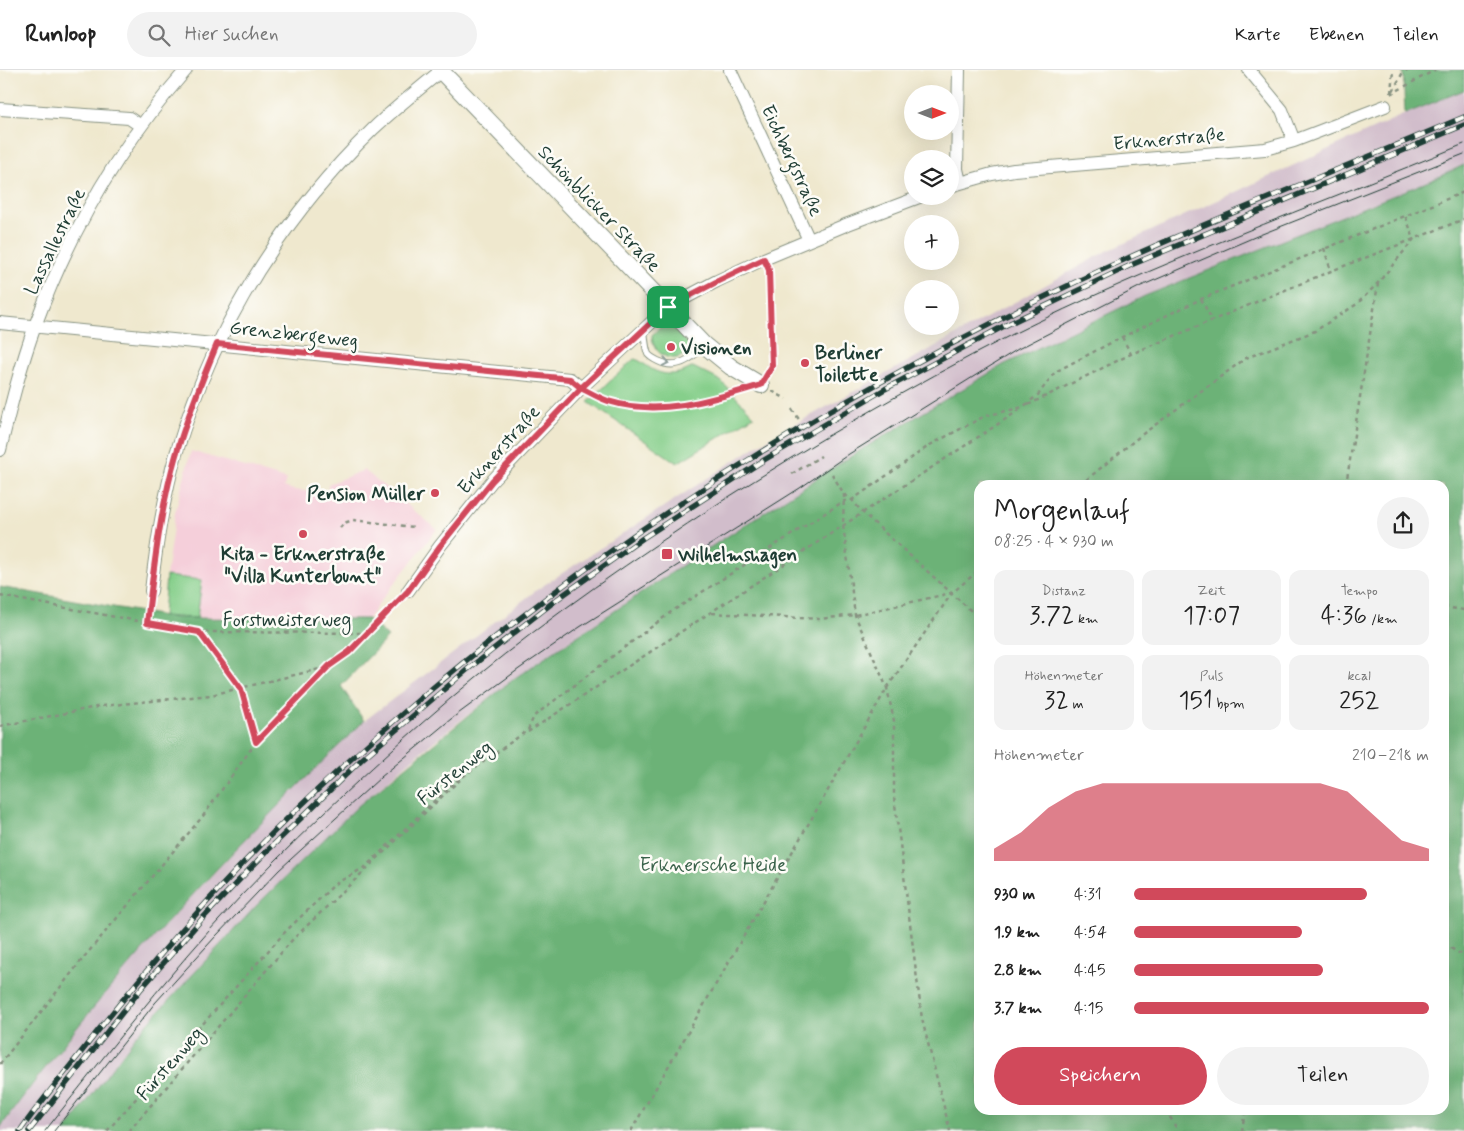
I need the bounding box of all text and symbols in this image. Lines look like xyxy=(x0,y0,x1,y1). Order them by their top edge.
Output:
search box xyxy=(127,12,477,57)
text: Runloop xyxy=(25,19,97,50)
icon: search xyxy=(145,21,173,49)
text: Hier suchen xyxy=(185,22,278,47)
text: Karte xyxy=(1235,23,1281,47)
text: Ebenen xyxy=(1309,23,1365,47)
text: Teilen xyxy=(1393,23,1439,47)
north arrow xyxy=(904,85,959,140)
map controls xyxy=(904,85,959,335)
street label: Eichbergstraße xyxy=(752,101,828,222)
street label: Erknerstraße xyxy=(1112,122,1226,157)
street label: Schönblicker Straße xyxy=(532,140,666,278)
button: layers xyxy=(904,150,959,205)
street label: Lassallestraße xyxy=(19,184,92,299)
button: + xyxy=(904,215,959,270)
button: − xyxy=(904,280,959,335)
pin xyxy=(647,286,689,328)
icon: arrive xyxy=(654,293,682,321)
street label: Grenzbergeweg xyxy=(228,315,359,357)
place label: Visionen xyxy=(681,336,752,361)
marker: Visionen xyxy=(665,341,677,353)
place label: Berliner Toilette xyxy=(815,341,883,388)
one-way arrow xyxy=(662,357,671,367)
marker: Berliner Toilette xyxy=(799,357,811,369)
street label: Erknerstraße xyxy=(452,400,546,500)
place label: Pension Müller xyxy=(307,482,426,507)
marker: Pension Müller xyxy=(429,487,441,499)
text: Morgenlauf xyxy=(994,493,1130,530)
button: share xyxy=(1377,497,1429,549)
marker: Kita - Erknerstraße "Villa Kunterbunt" xyxy=(297,528,309,540)
text: 08:25 · 4 × 930 m xyxy=(994,531,1114,552)
place label: Kita - Erknerstraße "Villa Kunterbunt" xyxy=(221,542,386,589)
place label: Wilhelmshagen xyxy=(677,543,797,569)
marker: Wilhelmshagen xyxy=(660,547,674,561)
text: Distanz xyxy=(1042,582,1086,600)
text: Zeit xyxy=(1197,582,1226,600)
text: Tempo xyxy=(1341,582,1378,600)
text: 3.72 xyxy=(1029,600,1074,633)
text: 17:07 xyxy=(1183,600,1240,633)
text: 4:36 xyxy=(1321,600,1367,633)
street label: Forstmeisterweg xyxy=(223,608,351,635)
text: km xyxy=(1074,610,1098,628)
text: /km xyxy=(1367,610,1398,628)
text: Höhenmeter xyxy=(1025,667,1103,685)
text: Puls xyxy=(1200,667,1223,685)
text: kcal xyxy=(1347,667,1371,685)
text: 32 xyxy=(1044,685,1069,718)
text: 151 xyxy=(1178,685,1213,718)
text: 252 xyxy=(1339,685,1379,718)
text: m xyxy=(1069,695,1084,713)
text: bpm xyxy=(1213,695,1245,713)
street label: Fürstenweg xyxy=(412,735,499,813)
text: Höhenmeter xyxy=(994,745,1084,766)
text: 210–218 m xyxy=(1352,745,1429,766)
park label: Erknersche Heide xyxy=(640,853,786,878)
text: 930 m xyxy=(994,884,1035,905)
text: 4:31 xyxy=(1074,884,1102,905)
text: 1.9 km xyxy=(994,922,1040,943)
text: 4:54 xyxy=(1074,922,1107,943)
text: 2.8 km xyxy=(994,960,1042,981)
text: 4:45 xyxy=(1074,960,1105,981)
text: 3.7 km xyxy=(994,998,1042,1019)
text: 4:15 xyxy=(1074,998,1103,1019)
street label: Fürstenweg xyxy=(131,1022,211,1107)
button: Speichern xyxy=(994,1047,1207,1105)
button: Teilen xyxy=(1217,1047,1429,1105)

